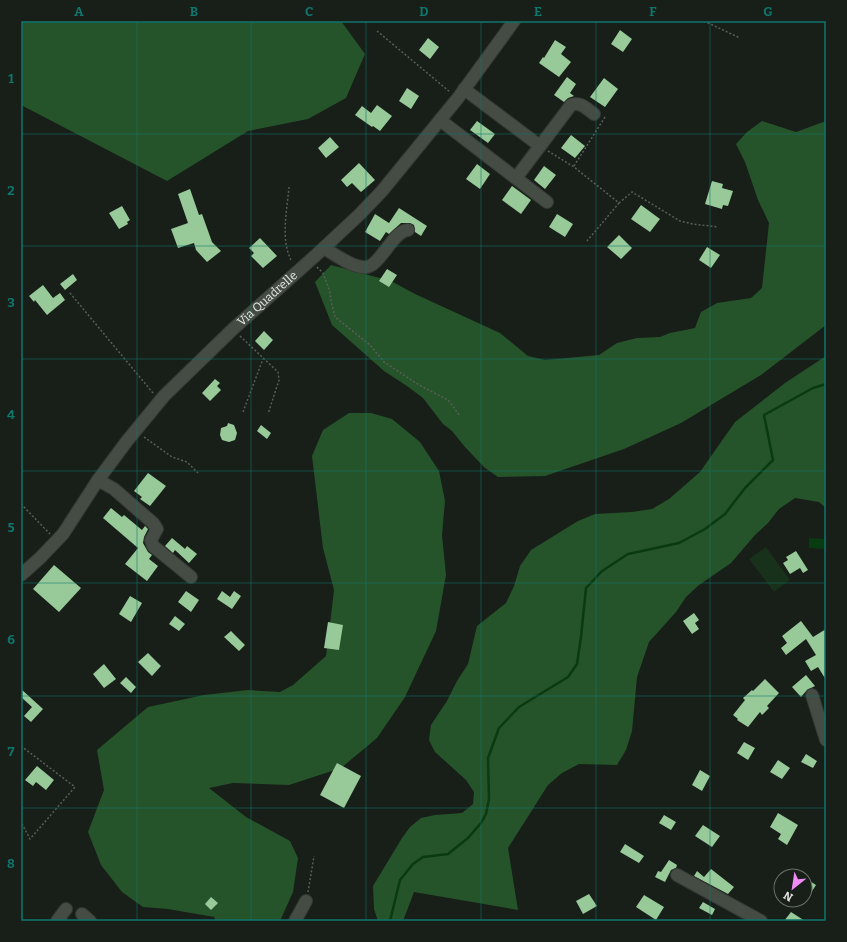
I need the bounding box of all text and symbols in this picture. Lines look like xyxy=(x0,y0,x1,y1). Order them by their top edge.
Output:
text: A xyxy=(74,4,84,19)
text: B xyxy=(190,4,198,19)
text: C xyxy=(305,4,313,19)
text: D xyxy=(419,4,429,19)
text: E xyxy=(534,4,542,19)
text: F xyxy=(649,4,657,19)
text: G xyxy=(763,4,773,19)
text: 1 xyxy=(8,71,14,86)
text: 2 xyxy=(7,183,15,198)
street label: Via Quadrelle xyxy=(234,268,300,329)
text: 3 xyxy=(7,295,15,310)
text: 4 xyxy=(7,407,15,422)
text: 5 xyxy=(7,520,15,535)
text: 6 xyxy=(7,632,15,647)
text: 7 xyxy=(8,744,15,759)
text: 8 xyxy=(7,856,15,871)
north arrow xyxy=(773,868,813,908)
text: N xyxy=(781,888,795,904)

